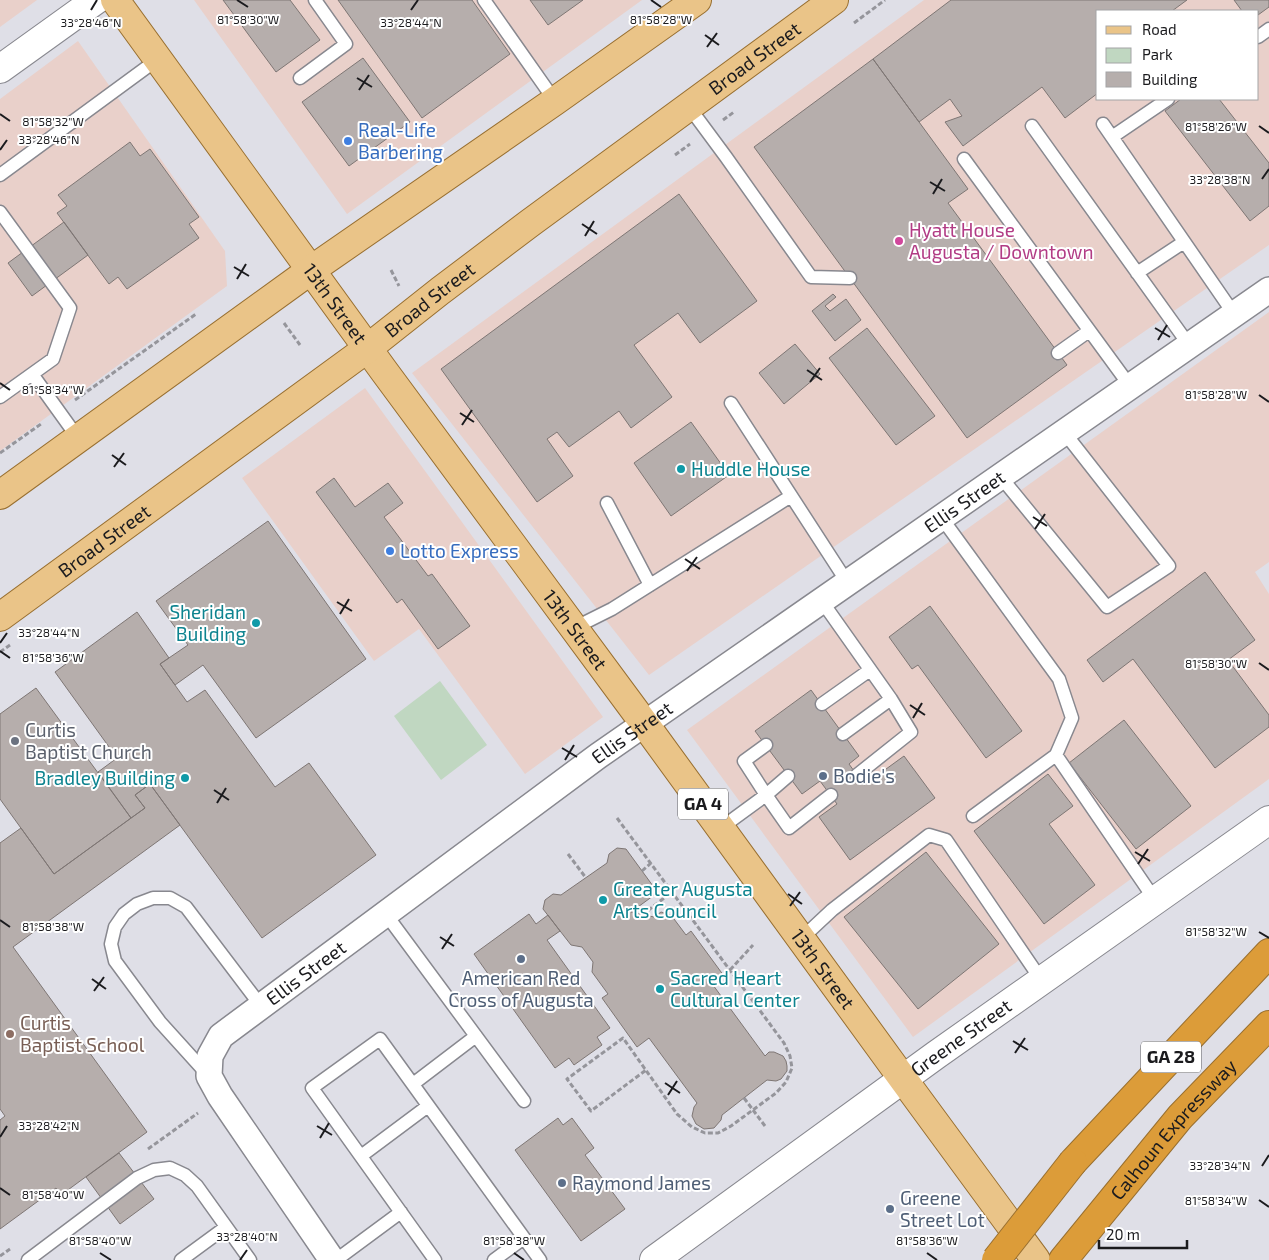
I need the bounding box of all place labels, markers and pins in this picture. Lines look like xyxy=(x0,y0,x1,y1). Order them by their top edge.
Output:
place label: Real-Life Barbering xyxy=(358,118,443,163)
marker: Real-Life Barbering xyxy=(342,135,354,147)
place label: Hyatt House Augusta / Downtown xyxy=(909,218,1093,263)
marker: Hyatt House Augusta / Downtown xyxy=(893,235,905,247)
place label: Huddle House xyxy=(691,457,811,480)
marker: Huddle House xyxy=(675,463,687,475)
place label: Lotto Express xyxy=(400,539,519,562)
marker: Lotto Express xyxy=(384,545,396,557)
place label: Sheridan Building xyxy=(169,600,246,645)
marker: Sheridan Building xyxy=(250,617,262,629)
place label: Curtis Baptist Church xyxy=(25,718,152,763)
marker: Curtis Baptist Church xyxy=(9,735,21,747)
place label: Bodie's xyxy=(833,764,895,787)
place label: Bradley Building xyxy=(34,766,175,789)
marker: Bodie's xyxy=(817,770,829,782)
marker: Bradley Building xyxy=(179,772,191,784)
place label: Greater Augusta Arts Council xyxy=(613,877,753,922)
marker: Greater Augusta Arts Council xyxy=(597,894,609,906)
marker: American Red Cross of Augusta xyxy=(515,953,527,965)
place label: American Red Cross of Augusta xyxy=(448,966,594,1011)
place label: Sacred Heart Cultural Center xyxy=(670,966,800,1011)
marker: Sacred Heart Cultural Center xyxy=(654,983,666,995)
place label: Curtis Baptist School xyxy=(20,1011,145,1056)
marker: Curtis Baptist School xyxy=(4,1028,16,1040)
place label: Raymond James xyxy=(572,1171,711,1194)
marker: Raymond James xyxy=(556,1177,568,1189)
place label: Greene Street Lot xyxy=(900,1186,985,1231)
marker: Greene Street Lot xyxy=(884,1203,896,1215)

